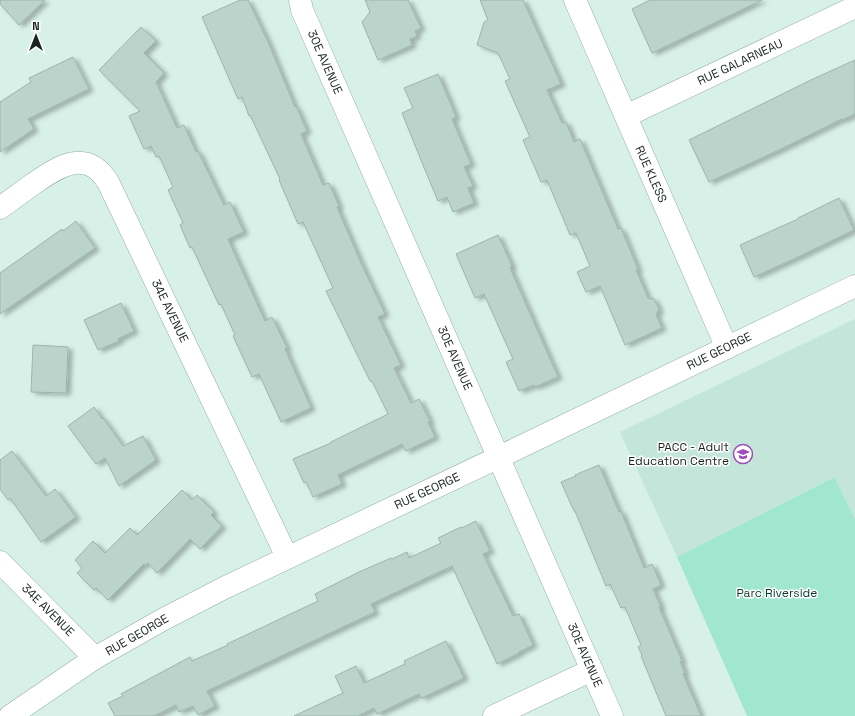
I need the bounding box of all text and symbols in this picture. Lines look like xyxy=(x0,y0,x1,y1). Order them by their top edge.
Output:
north arrow xyxy=(16,16,56,56)
text: N xyxy=(32,19,40,33)
street label: 30E AVENUE xyxy=(304,27,346,97)
street label: RUE GALARNEAU xyxy=(695,35,785,89)
street label: RUE KLESS xyxy=(631,143,671,205)
street label: 34E AVENUE xyxy=(148,277,192,345)
street label: 30E AVENUE xyxy=(434,323,476,393)
street label: RUE GEORGE xyxy=(684,328,754,374)
place label: PACC - Adult Education Centre xyxy=(628,439,729,469)
school or university icon: PACC - Adult Education Centre xyxy=(732,443,754,465)
street label: RUE GEORGE xyxy=(392,469,462,513)
street label: 34E AVENUE xyxy=(18,580,78,640)
park label: Parc Riverside xyxy=(737,585,817,601)
street label: RUE GEORGE xyxy=(103,610,172,660)
street label: 30E AVENUE xyxy=(564,620,606,690)

